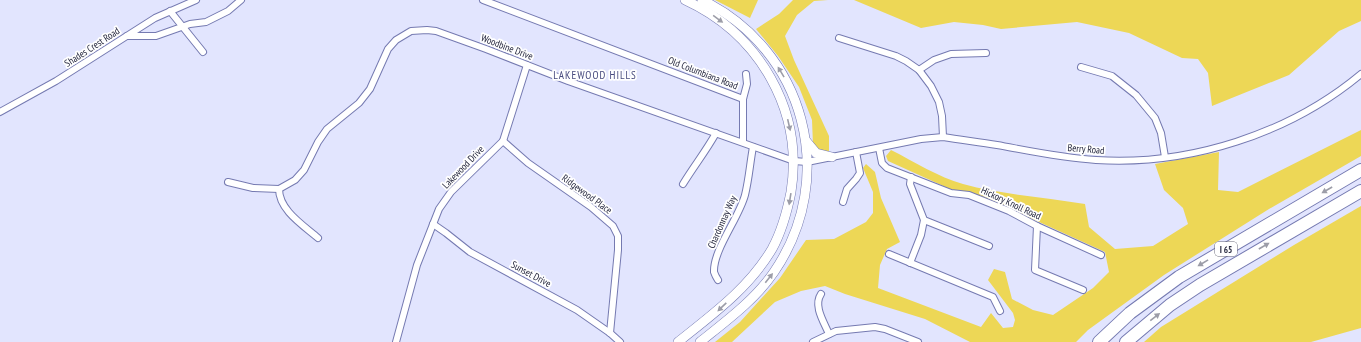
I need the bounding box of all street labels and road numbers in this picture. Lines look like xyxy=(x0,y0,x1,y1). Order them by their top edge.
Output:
street label: Shades Crest Road xyxy=(62,24,122,70)
street label: Woodbine Drive xyxy=(479,31,535,63)
street label: Old Columbiana Road xyxy=(666,54,740,92)
street label: Berry Road xyxy=(1067,141,1105,157)
street label: Lakewood Drive xyxy=(439,143,487,191)
street label: Ridgewood Place xyxy=(559,171,615,217)
street label: Hickory Knoll Road xyxy=(979,183,1043,223)
street label: Chardonnay Way xyxy=(705,193,740,251)
road number: I 65 xyxy=(1215,242,1237,256)
street label: Sunset Drive xyxy=(509,258,553,290)

